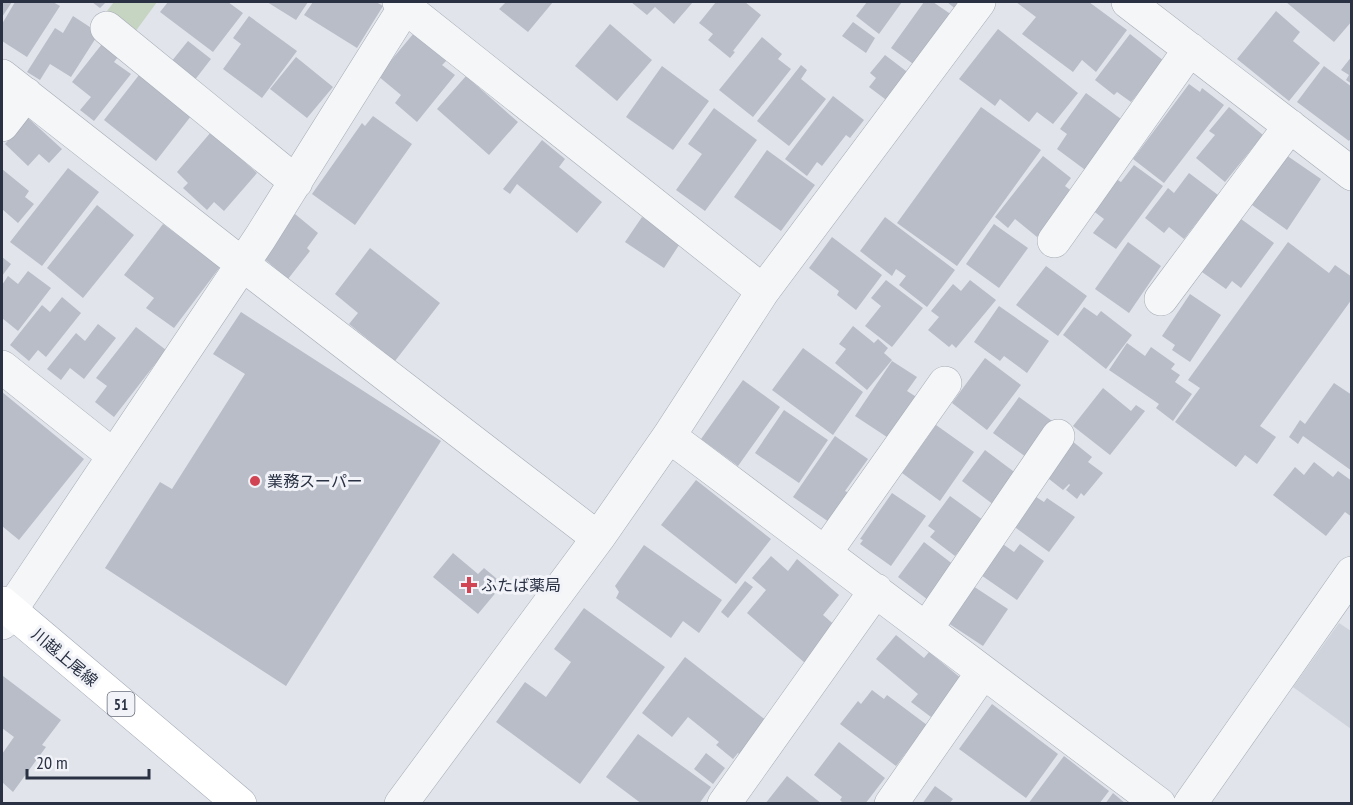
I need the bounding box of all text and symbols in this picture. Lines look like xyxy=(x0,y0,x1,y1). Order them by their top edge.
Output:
place label: 業務スーパー xyxy=(267,471,363,491)
marker: 業務スーパー xyxy=(248,474,262,488)
place label: ふたば薬局 xyxy=(481,575,561,595)
marker: ふたば薬局 xyxy=(462,578,476,592)
street label: 川越上尾線 xyxy=(28,624,102,690)
road number: 51 xyxy=(108,692,134,716)
scale bar xyxy=(27,742,148,780)
text: 20 m xyxy=(36,751,68,774)

